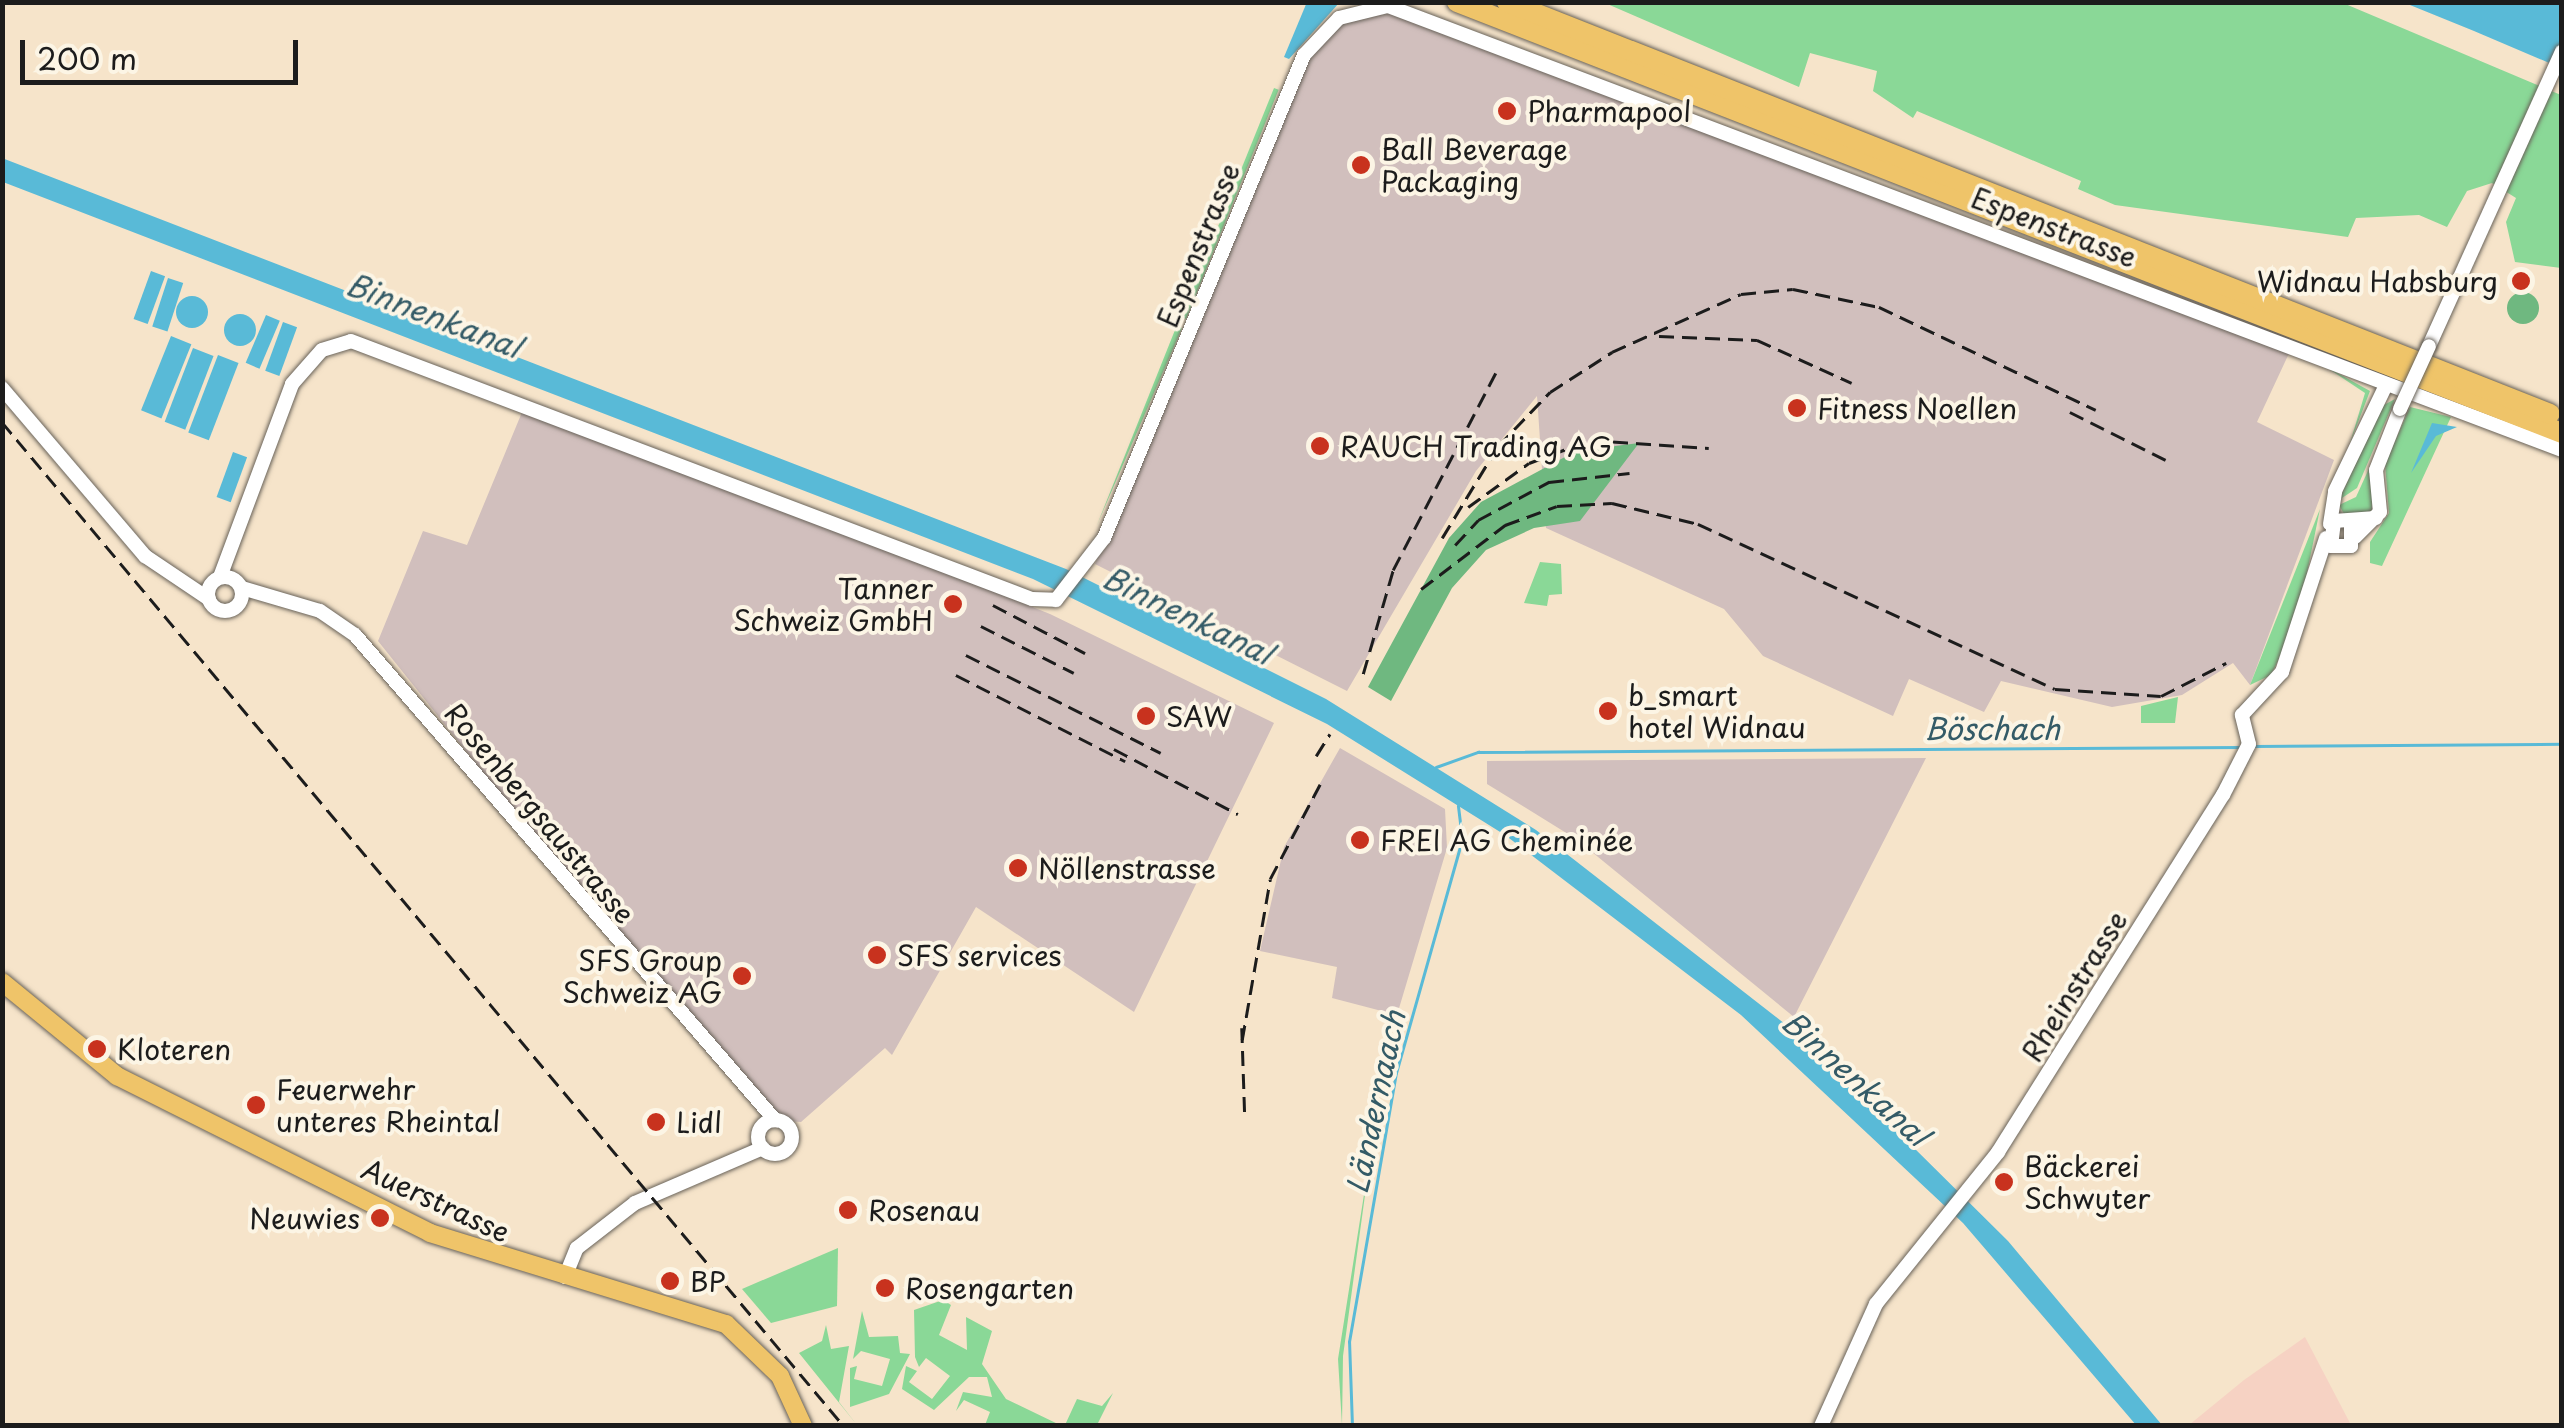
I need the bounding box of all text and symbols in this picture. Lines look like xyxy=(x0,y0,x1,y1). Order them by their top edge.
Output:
scale bar xyxy=(25,20,302,82)
text: 200 m xyxy=(37,35,137,80)
place label: Pharmapool xyxy=(1527,94,1691,128)
marker: Pharmapool xyxy=(1496,100,1518,122)
place label: Ball Beverage Packaging xyxy=(1381,132,1568,198)
marker: Ball Beverage Packaging xyxy=(1350,154,1372,176)
street label: Espenstrasse xyxy=(1150,158,1246,332)
street label: Espenstrasse xyxy=(1967,180,2141,274)
place label: Widnau Habsburg xyxy=(2257,264,2498,298)
water label: Binnenkanal xyxy=(342,265,526,365)
marker: Widnau Habsburg xyxy=(2508,268,2534,294)
place label: Fitness Noellen xyxy=(1817,391,2018,425)
marker: Fitness Noellen xyxy=(1786,397,1808,419)
place label: RAUCH Trading AG xyxy=(1340,429,1612,463)
marker: RAUCH Trading AG xyxy=(1309,435,1331,457)
water label: Binnenkanal xyxy=(1098,559,1278,671)
place label: Tanner Schweiz GmbH xyxy=(733,571,933,637)
marker: Tanner Schweiz GmbH xyxy=(942,593,964,615)
place label: b_smart hotel Widnau xyxy=(1628,678,1806,744)
street label: Rosenbergsaustrasse xyxy=(438,696,642,930)
place label: SAW xyxy=(1166,699,1232,733)
marker: b_smart hotel Widnau xyxy=(1597,700,1619,722)
marker: SAW xyxy=(1135,705,1157,727)
water label: Böschach xyxy=(1924,710,2060,746)
place label: FREI AG Cheminée xyxy=(1380,823,1638,857)
marker: FREI AG Cheminée xyxy=(1349,829,1371,851)
place label: Nöllenstrasse xyxy=(1038,851,1216,885)
marker: Nöllenstrasse xyxy=(1007,857,1029,879)
street label: Rheinstrasse xyxy=(2014,905,2134,1067)
place label: SFS services xyxy=(897,938,1060,972)
place label: SFS Group Schweiz AG xyxy=(563,943,722,1009)
marker: SFS services xyxy=(866,944,888,966)
marker: SFS Group Schweiz AG xyxy=(731,965,753,987)
water label: Binnenkanal xyxy=(1776,1003,1936,1153)
water label: Ländernaach xyxy=(1338,1007,1412,1197)
place label: Kloteren xyxy=(117,1032,231,1066)
marker: Kloteren xyxy=(86,1038,108,1060)
place label: Feuerwehr unteres Rheintal xyxy=(276,1072,500,1138)
marker: Feuerwehr unteres Rheintal xyxy=(245,1094,267,1116)
place label: Lidl xyxy=(676,1105,722,1139)
marker: Lidl xyxy=(645,1111,667,1133)
place label: Bäckerei Schwyter xyxy=(2024,1149,2150,1215)
street label: Auerstrasse xyxy=(357,1151,515,1249)
marker: Bäckerei Schwyter xyxy=(1993,1171,2015,1193)
place label: Rosenau xyxy=(868,1193,980,1227)
marker: Rosenau xyxy=(837,1199,859,1221)
place label: Neuwies xyxy=(249,1201,360,1235)
marker: Neuwies xyxy=(369,1207,391,1229)
place label: BP xyxy=(690,1264,726,1298)
marker: BP xyxy=(659,1270,681,1292)
place label: Rosengarten xyxy=(905,1271,1074,1305)
marker: Rosengarten xyxy=(874,1277,896,1299)

